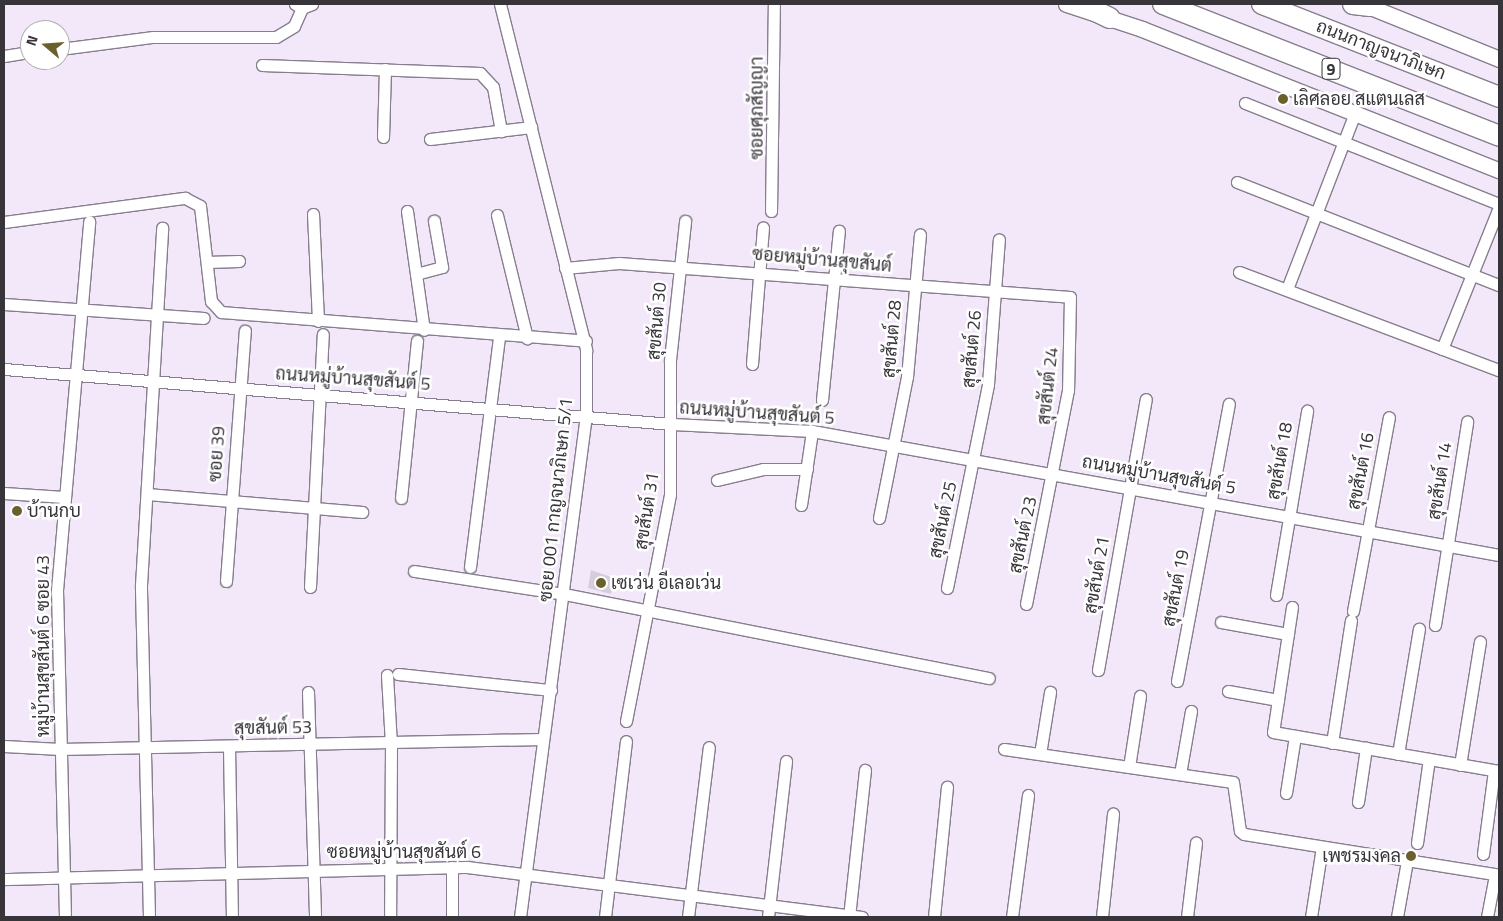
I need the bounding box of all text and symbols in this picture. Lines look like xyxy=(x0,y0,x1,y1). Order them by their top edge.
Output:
street label: ถนนกาญจนาภิเษก xyxy=(1313,15,1449,85)
north arrow xyxy=(20,20,70,70)
text: N xyxy=(20,33,43,48)
road number: 9 xyxy=(1321,56,1341,82)
street label: ซอยศุภสัญญา xyxy=(746,57,768,159)
place label: เลิศลอย สแตนเลส xyxy=(1293,88,1425,110)
marker: เลิศลอย สแตนเลส xyxy=(1277,93,1289,105)
street label: ซอยหมู่บ้านสุขสันต์ xyxy=(751,243,893,277)
street label: สุขสันต์ 30 xyxy=(643,281,671,361)
street label: สุขสันต์ 28 xyxy=(878,299,906,379)
street label: สุขสันต์ 26 xyxy=(958,309,986,389)
street label: สุขสันต์ 24 xyxy=(1033,346,1063,426)
street label: ถนนหมู่บ้านสุขสันต์ 5 xyxy=(275,363,431,395)
street label: ซอย 001 กาญจนาภิเษก 5/1 xyxy=(535,397,577,603)
street label: ถนนหมู่บ้านสุขสันต์ 5 xyxy=(679,397,835,429)
street label: สุขสันต์ 18 xyxy=(1263,421,1297,501)
street label: ซอย 39 xyxy=(204,425,230,483)
street label: สุขสันต์ 16 xyxy=(1343,431,1379,511)
street label: สุขสันต์ 14 xyxy=(1423,441,1457,521)
street label: ถนนหมู่บ้านสุขสันต์ 5 xyxy=(1080,451,1238,499)
street label: สุขสันต์ 31 xyxy=(630,471,664,551)
street label: สุขสันต์ 25 xyxy=(924,480,962,560)
street label: สุขสันต์ 23 xyxy=(1004,495,1042,575)
place label: บ้านกบ xyxy=(27,500,81,522)
marker: บ้านกบ xyxy=(11,505,23,517)
street label: สุขสันต์ 21 xyxy=(1080,535,1114,615)
street label: สุขสันต์ 19 xyxy=(1158,548,1194,628)
street label: หมู่บ้านสุขสันต์ 6 ซอย 43 xyxy=(32,555,54,737)
place label: เซเว่น อีเลอเว่น xyxy=(611,572,721,594)
marker: เซเว่น อีเลอเว่น xyxy=(595,577,607,589)
street label: สุขสันต์ 53 xyxy=(234,717,312,739)
street label: ซอยหมู่บ้านสุขสันต์ 6 xyxy=(327,841,481,863)
place label: เพชรมงคล xyxy=(1322,845,1401,867)
marker: เพชรมงคล xyxy=(1405,850,1417,862)

